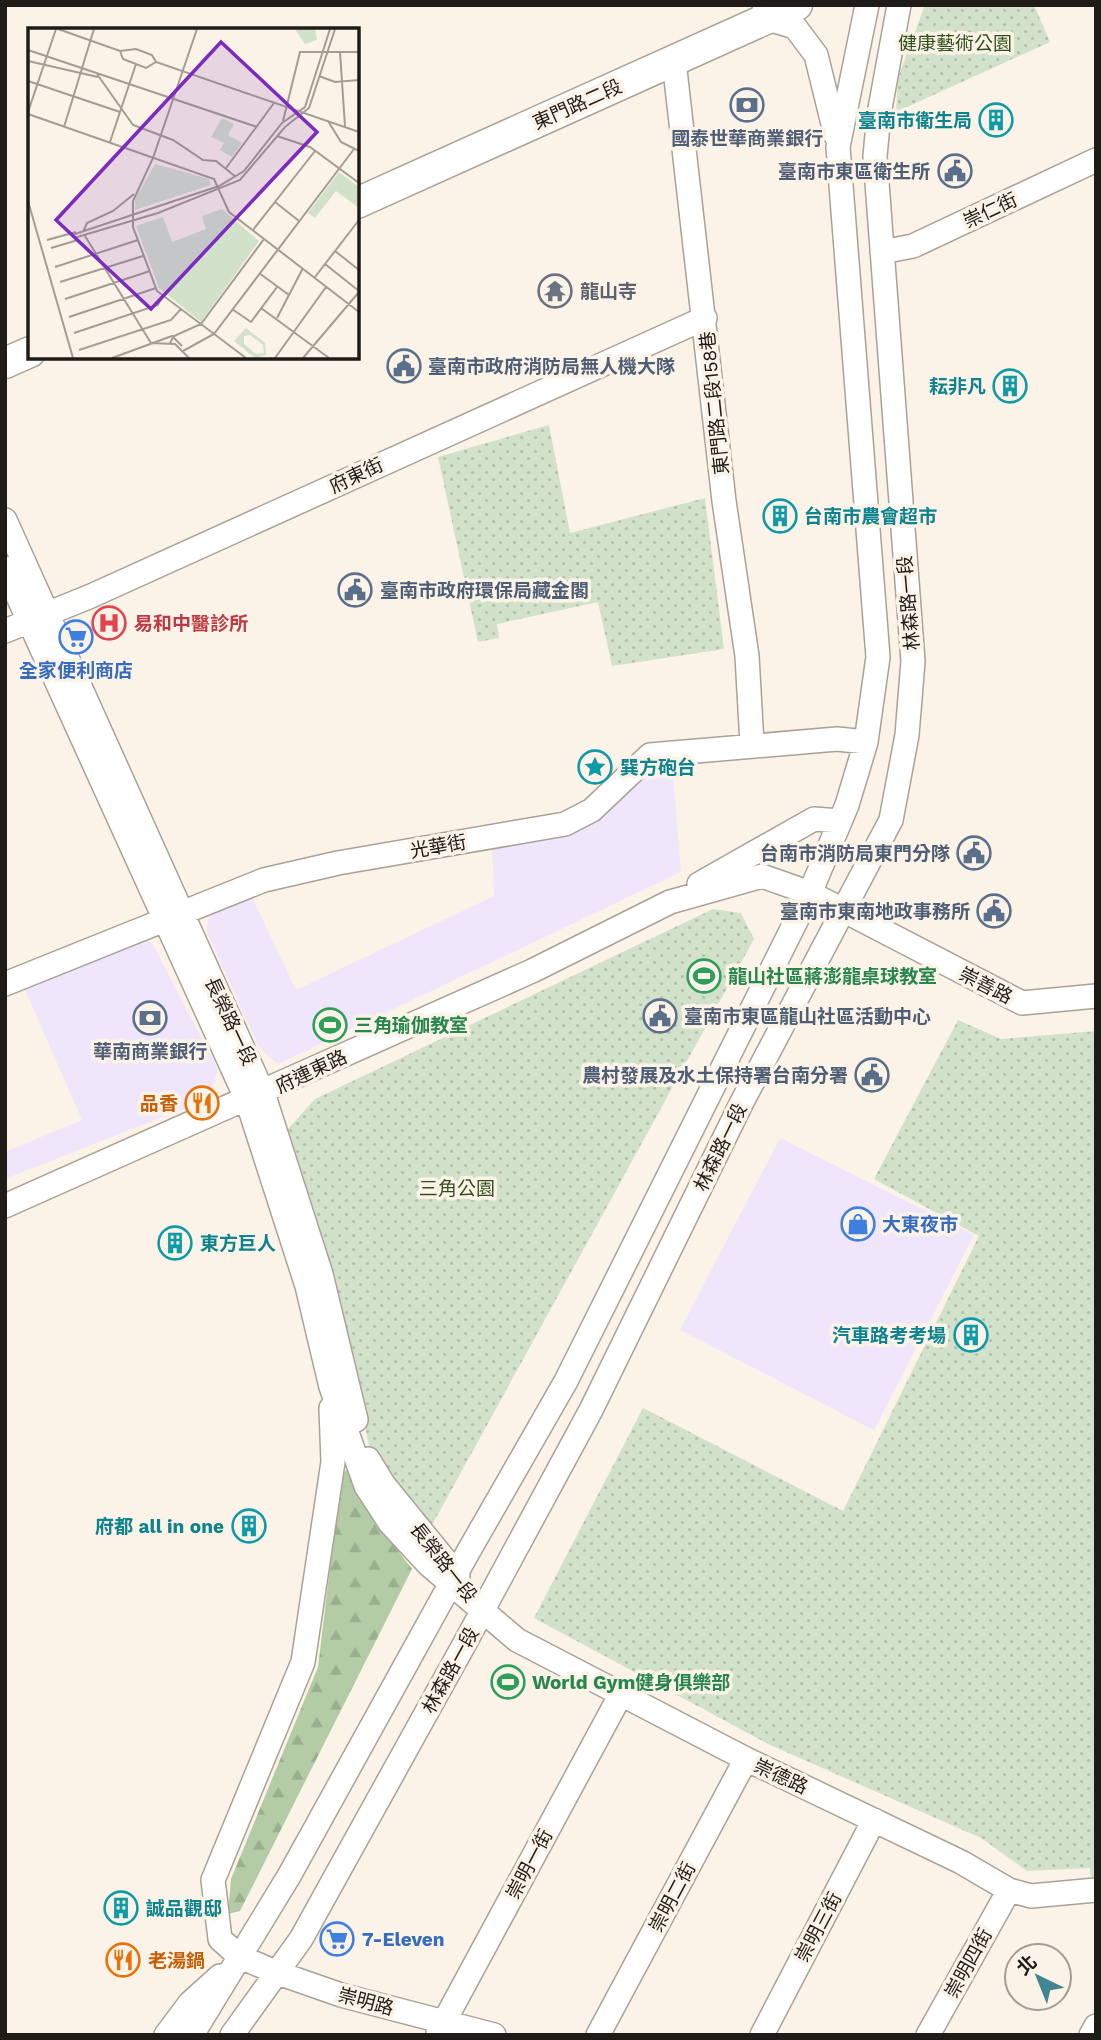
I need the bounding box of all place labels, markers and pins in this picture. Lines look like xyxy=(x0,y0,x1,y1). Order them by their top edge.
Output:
bank icon: 國泰世華商業銀行 xyxy=(728,86,766,124)
building icon: 臺南市衛生局 xyxy=(977,101,1015,139)
place label: 臺南市衛生局 xyxy=(858,109,972,132)
place label: 國泰世華商業銀行 xyxy=(671,127,823,150)
public building icon: 臺南市東區衛生所 xyxy=(936,152,974,190)
place label: 臺南市東區衛生所 xyxy=(778,160,930,183)
temple icon: 龍山寺 xyxy=(536,272,574,310)
place label: 龍山寺 xyxy=(580,280,637,303)
public building icon: 臺南市政府消防局無人機大隊 xyxy=(385,347,423,385)
place label: 臺南市政府消防局無人機大隊 xyxy=(428,355,675,378)
building icon: 耘非凡 xyxy=(991,367,1029,405)
place label: 耘非凡 xyxy=(929,375,986,398)
building icon: 台南市農會超市 xyxy=(761,497,799,535)
place label: 台南市農會超市 xyxy=(804,505,937,528)
public building icon: 臺南市政府環保局藏金閣 xyxy=(336,571,374,609)
place label: 臺南市政府環保局藏金閣 xyxy=(380,579,589,602)
hospital icon: 易和中醫診所 xyxy=(90,604,128,642)
place label: 易和中醫診所 xyxy=(134,612,248,635)
supermarket icon: 全家便利商店 xyxy=(57,618,95,656)
place label: 全家便利商店 xyxy=(19,659,133,682)
place icon: 巽方砲台 xyxy=(576,748,614,786)
place label: 巽方砲台 xyxy=(620,756,696,779)
public building icon: 台南市消防局東門分隊 xyxy=(955,834,993,872)
place label: 台南市消防局東門分隊 xyxy=(760,842,950,865)
public building icon: 臺南市東南地政事務所 xyxy=(975,892,1013,930)
place label: 臺南市東南地政事務所 xyxy=(780,900,970,923)
sports icon: 龍山社區蔣澎龍桌球教室 xyxy=(685,957,723,995)
place label: 龍山社區蔣澎龍桌球教室 xyxy=(728,965,937,988)
public building icon: 臺南市東區龍山社區活動中心 xyxy=(641,997,679,1035)
bank icon: 華南商業銀行 xyxy=(131,999,169,1037)
place label: 臺南市東區龍山社區活動中心 xyxy=(684,1005,931,1028)
sports icon: 三角瑜伽教室 xyxy=(311,1006,349,1044)
place label: 三角瑜伽教室 xyxy=(354,1014,468,1037)
place label: 華南商業銀行 xyxy=(93,1040,207,1063)
public building icon: 農村發展及水土保持署台南分署 xyxy=(853,1056,891,1094)
place label: 農村發展及水土保持署台南分署 xyxy=(582,1064,848,1087)
restaurant icon: 品香 xyxy=(183,1084,221,1122)
place label: 品香 xyxy=(140,1092,178,1115)
shop icon: 大東夜市 xyxy=(839,1205,877,1243)
place label: 大東夜市 xyxy=(882,1213,958,1236)
building icon: 東方巨人 xyxy=(156,1224,194,1262)
place label: 東方巨人 xyxy=(200,1232,276,1255)
building icon: 汽車路考考場 xyxy=(952,1316,990,1354)
place label: 汽車路考考場 xyxy=(832,1324,946,1347)
building icon: 府都 all in one xyxy=(230,1507,268,1545)
place label: 府都 all in one xyxy=(95,1515,224,1538)
sports icon: World Gym健身俱樂部 xyxy=(489,1663,527,1701)
place label: World Gym健身俱樂部 xyxy=(532,1671,730,1694)
building icon: 誠品觀邸 xyxy=(102,1889,140,1927)
place label: 誠品觀邸 xyxy=(146,1897,222,1920)
supermarket icon: 7-Eleven xyxy=(318,1920,356,1958)
place label: 7-Eleven xyxy=(362,1928,445,1951)
restaurant icon: 老湯鍋 xyxy=(104,1941,142,1979)
place label: 老湯鍋 xyxy=(148,1949,205,1972)

